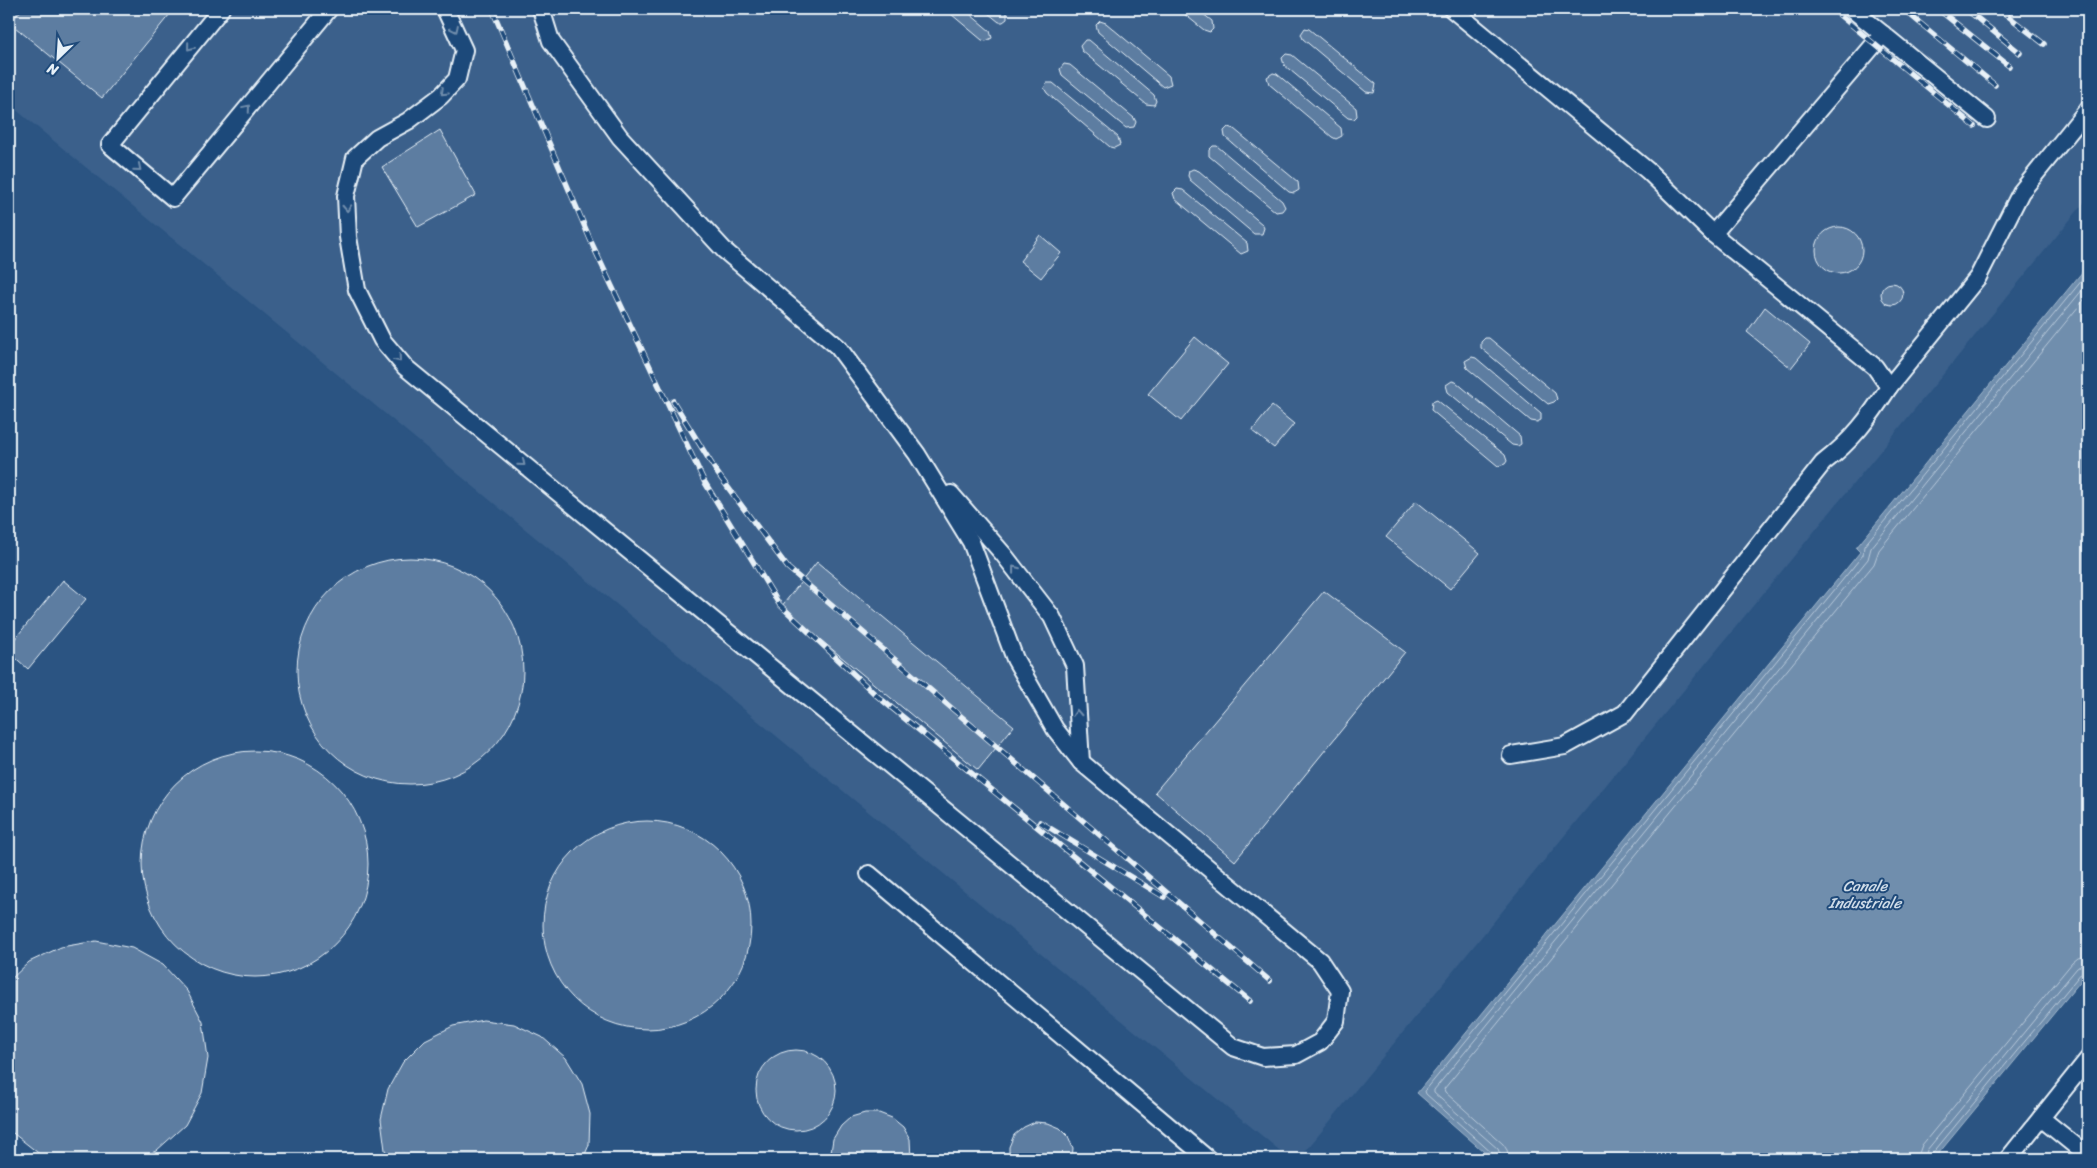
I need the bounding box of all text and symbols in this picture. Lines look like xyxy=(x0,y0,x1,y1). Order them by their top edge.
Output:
one-way arrow xyxy=(448,24,459,33)
north arrow xyxy=(32,32,82,82)
one-way arrow xyxy=(187,41,196,50)
text: N xyxy=(43,56,63,83)
one-way arrow xyxy=(441,86,450,95)
one-way arrow xyxy=(242,105,250,114)
one-way arrow xyxy=(132,162,141,171)
one-way arrow xyxy=(341,205,352,213)
one-way arrow xyxy=(392,353,401,362)
one-way arrow xyxy=(516,457,525,465)
one-way arrow xyxy=(1012,566,1020,575)
one-way arrow xyxy=(1072,709,1083,717)
water label: Canale Industriale xyxy=(1828,873,1903,916)

